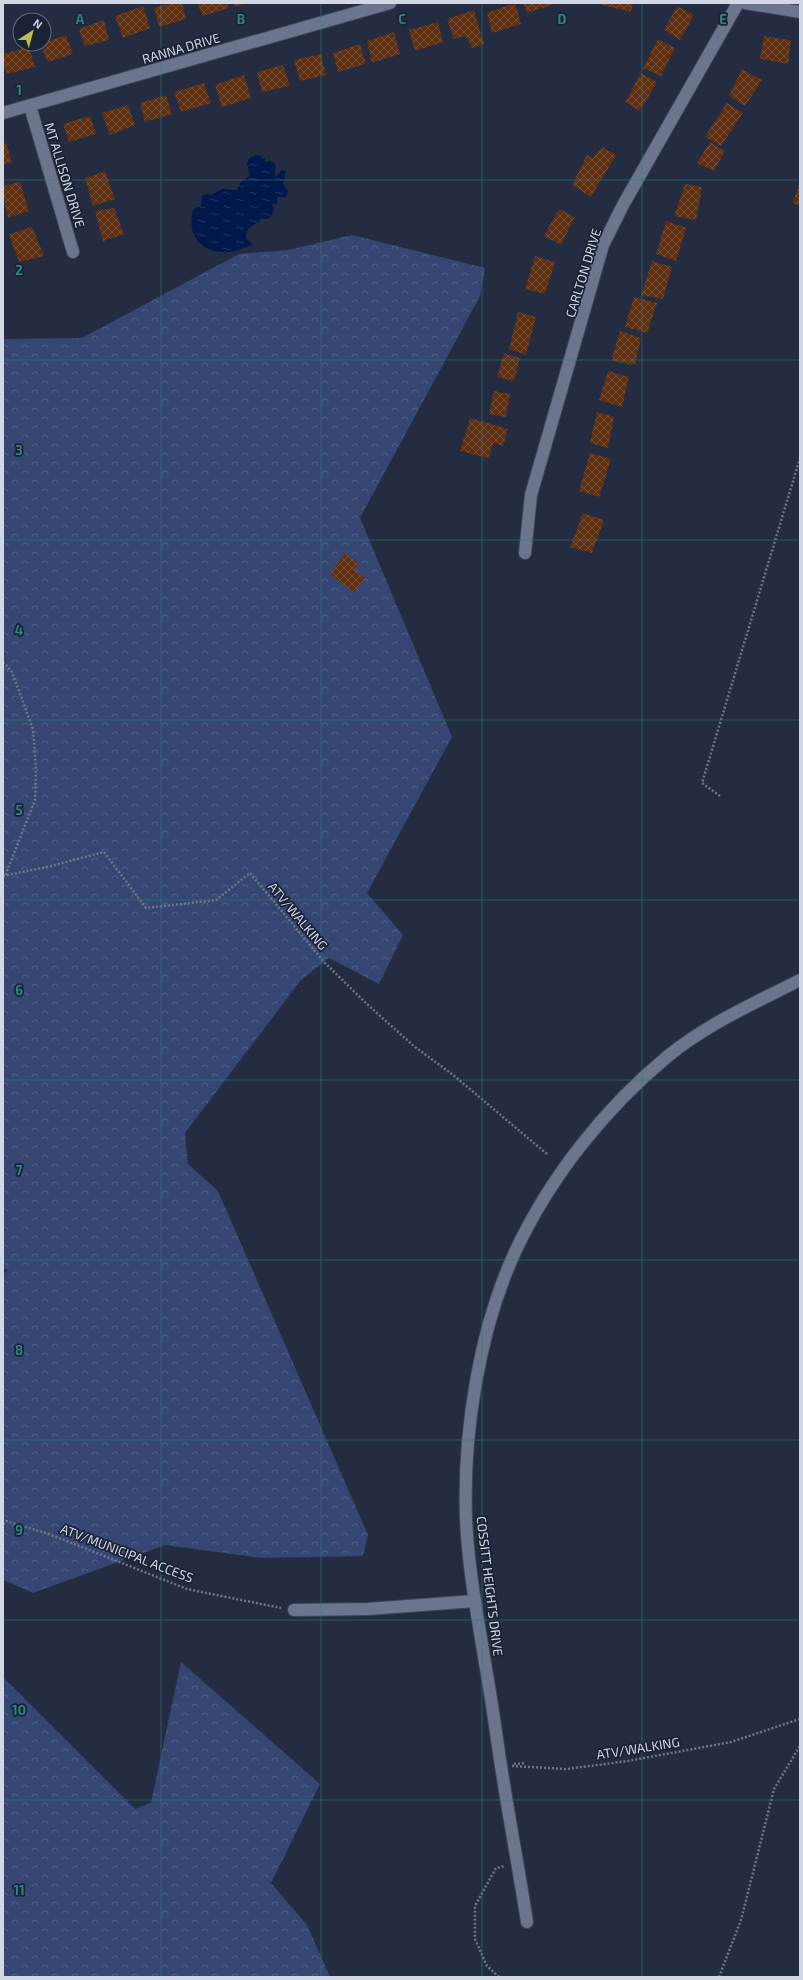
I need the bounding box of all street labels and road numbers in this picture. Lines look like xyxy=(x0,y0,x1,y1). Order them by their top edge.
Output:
street label: RANNA DRIVE xyxy=(140,29,222,67)
street label: MT ALLISON DRIVE xyxy=(41,120,89,230)
street label: CARLTON DRIVE xyxy=(562,227,604,319)
street label: ATV/WALKING xyxy=(265,879,331,953)
street label: COSSITT HEIGHTS DRIVE xyxy=(473,1515,507,1657)
street label: ATV/MUNICIPAL ACCESS xyxy=(58,1520,196,1586)
street label: ATV/WALKING xyxy=(595,1734,681,1762)

